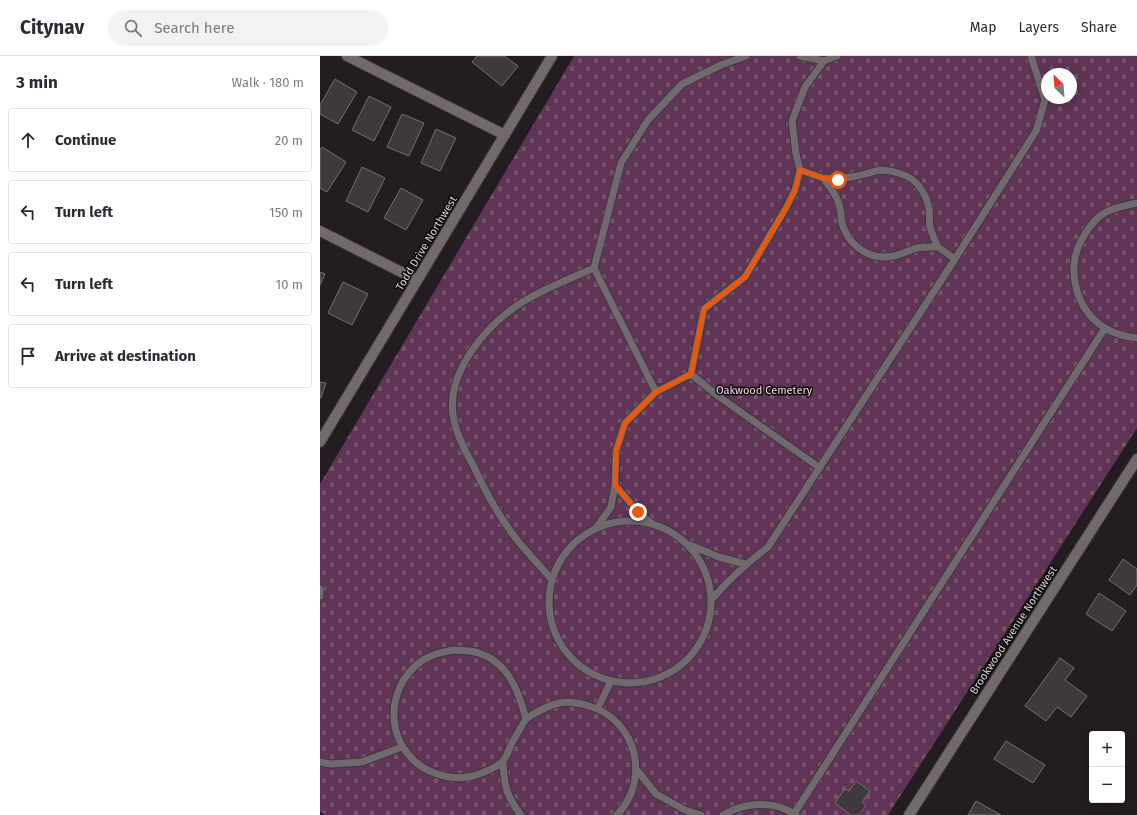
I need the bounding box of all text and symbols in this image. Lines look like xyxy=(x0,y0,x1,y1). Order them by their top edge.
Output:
search box xyxy=(108,10,388,46)
text: Citynav xyxy=(20,16,84,39)
icon: search xyxy=(122,17,144,39)
text: Search here xyxy=(154,19,234,37)
text: Map xyxy=(970,19,996,36)
text: Layers xyxy=(1018,19,1059,36)
text: Share xyxy=(1081,19,1117,36)
north arrow xyxy=(1041,68,1077,104)
text: 3 min xyxy=(16,72,58,93)
text: Walk · 180 m xyxy=(232,75,304,90)
icon: ahead xyxy=(17,129,39,151)
text: Continue xyxy=(55,131,116,149)
text: 20 m xyxy=(275,133,303,148)
route start xyxy=(829,171,847,189)
street label: Todd Drive Northwest xyxy=(393,194,460,293)
icon: left xyxy=(17,201,39,223)
text: Turn left xyxy=(55,203,113,221)
text: 150 m xyxy=(269,205,303,220)
icon: left xyxy=(17,273,39,295)
text: Turn left xyxy=(55,275,113,293)
text: 10 m xyxy=(276,277,303,292)
icon: arrive xyxy=(17,345,39,367)
text: Arrive at destination xyxy=(55,347,196,365)
park label: Oakwood Cemetery xyxy=(716,384,813,397)
route end xyxy=(629,503,647,521)
street label: Brookwood Avenue Northwest xyxy=(967,564,1060,697)
map controls xyxy=(1089,731,1125,803)
button: + xyxy=(1089,731,1125,767)
button: − xyxy=(1089,767,1125,803)

